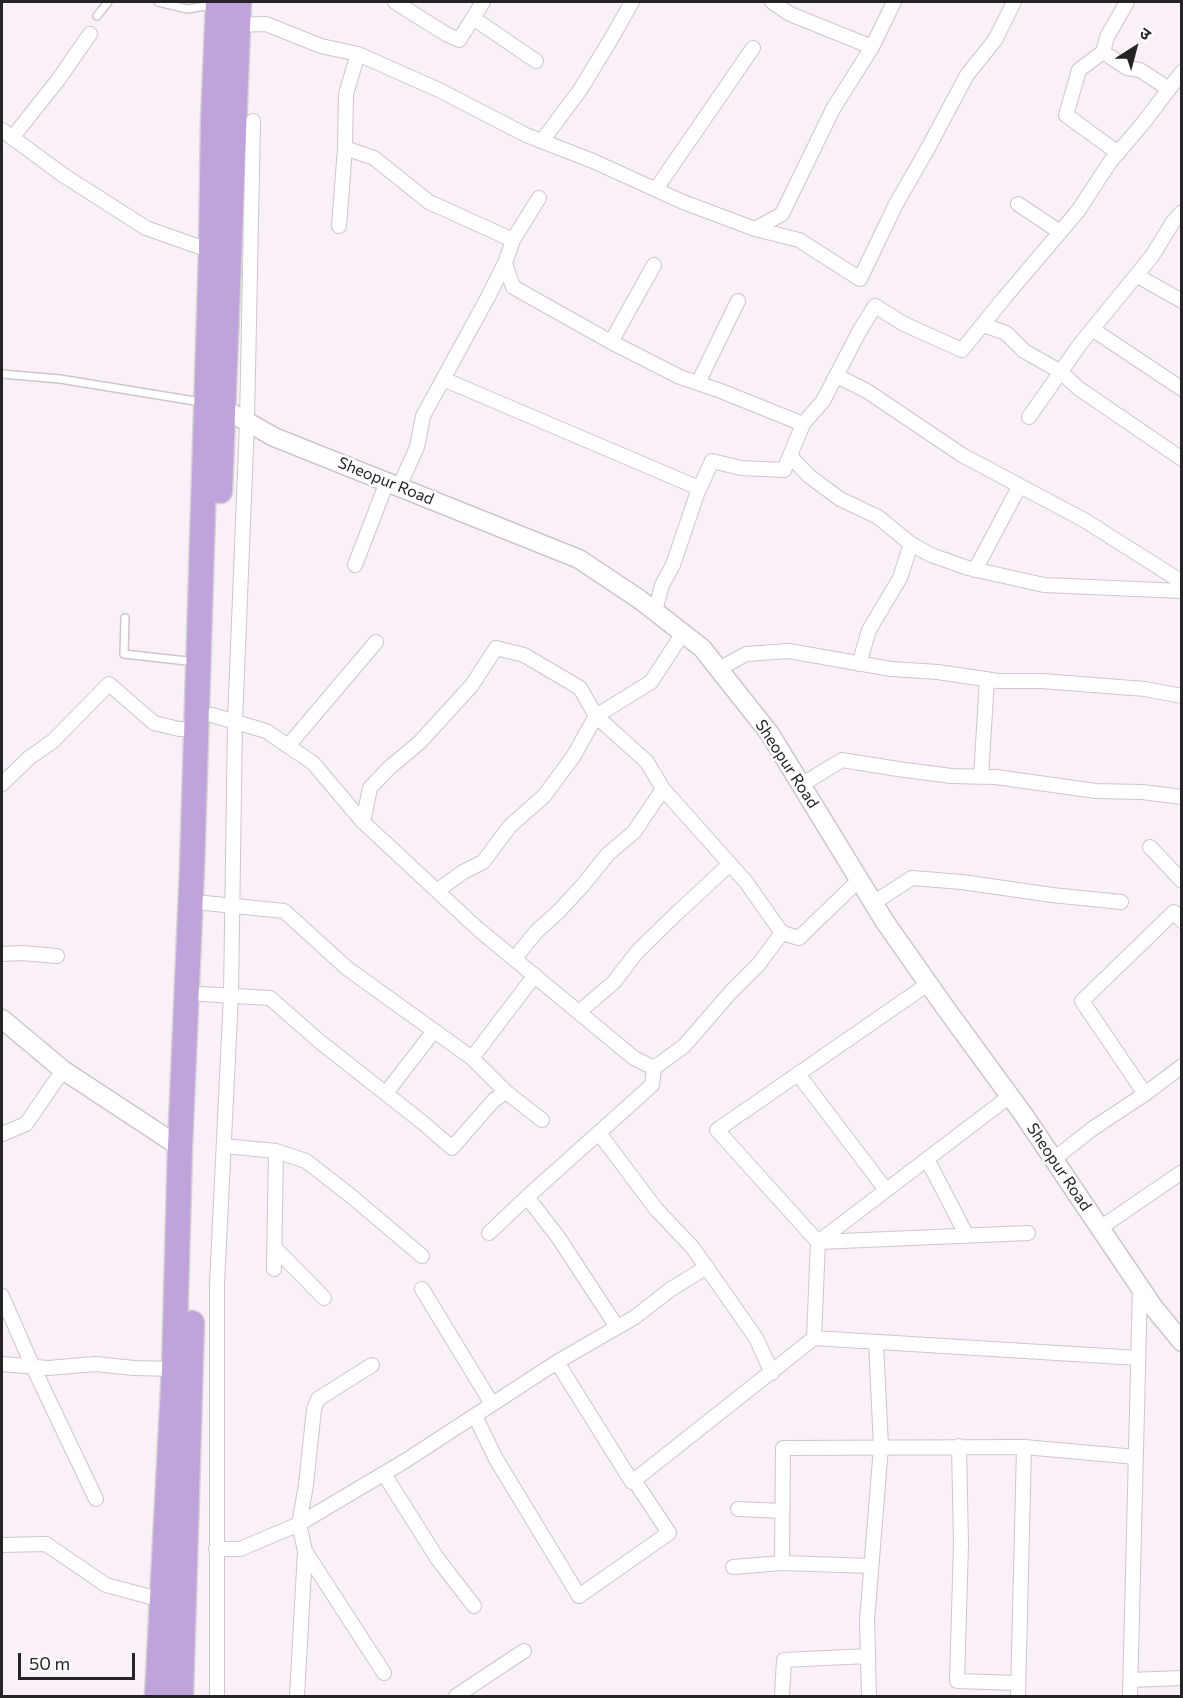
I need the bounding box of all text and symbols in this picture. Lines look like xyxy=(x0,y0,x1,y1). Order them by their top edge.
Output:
north arrow xyxy=(1105,18,1165,78)
text: उ xyxy=(1136,23,1155,43)
street label: Sheopur Road xyxy=(335,453,437,509)
street label: Sheopur Road xyxy=(751,716,823,812)
street label: Sheopur Road xyxy=(1023,1119,1095,1215)
scale bar xyxy=(21,1641,138,1679)
text: 50 m xyxy=(29,1652,70,1674)

